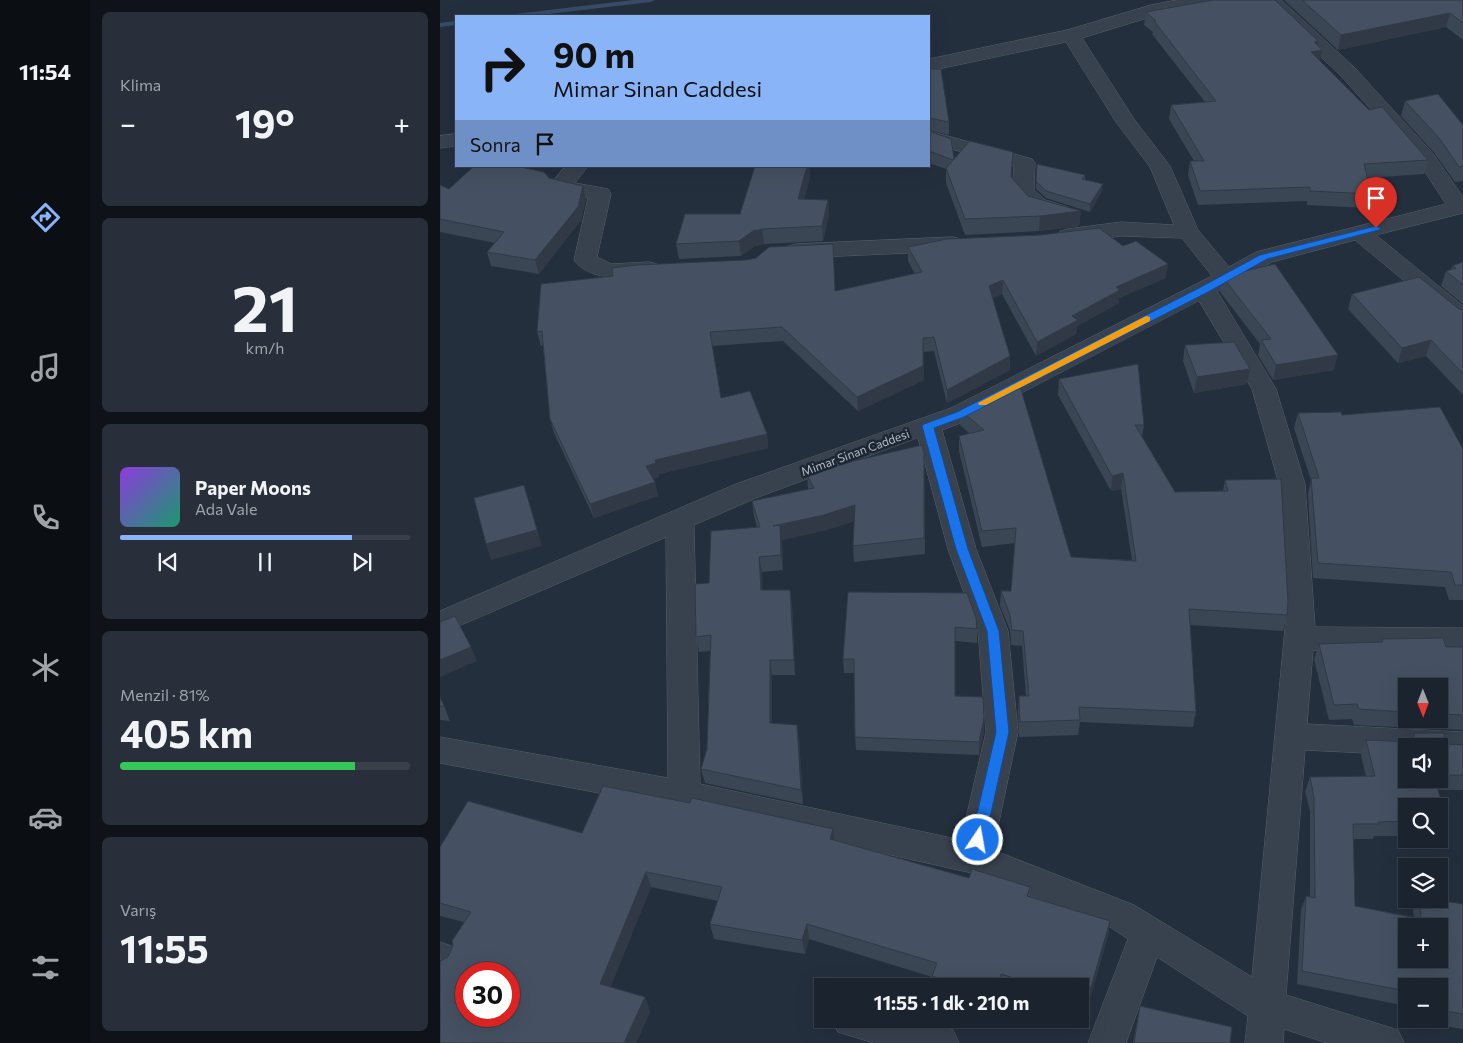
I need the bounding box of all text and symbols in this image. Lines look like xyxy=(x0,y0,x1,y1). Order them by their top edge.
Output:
text: 90 m xyxy=(553,32,635,75)
icon: right xyxy=(470,35,535,100)
text: 11:54 xyxy=(19,58,71,85)
text: Klima xyxy=(120,75,161,94)
text: Mimar Sinan Caddesi xyxy=(553,75,762,102)
text: 19° xyxy=(235,99,295,146)
text: − xyxy=(120,106,136,140)
text: + xyxy=(394,106,410,140)
icon: arrive xyxy=(531,130,559,158)
text: Sonra xyxy=(470,133,521,156)
pin xyxy=(1355,177,1397,228)
icon: arrive xyxy=(1362,184,1390,212)
icon: directions xyxy=(28,200,63,235)
text: 21 xyxy=(232,266,298,345)
text: km/h xyxy=(246,338,284,357)
icon: music xyxy=(28,350,63,385)
street label: Mimar Sinan Caddesi xyxy=(799,426,911,478)
text: Paper Moons xyxy=(195,476,311,499)
text: Ada Vale xyxy=(195,499,257,518)
icon: phone xyxy=(28,500,63,535)
icon: previous xyxy=(154,548,182,576)
icon: pause xyxy=(251,548,279,576)
icon: next xyxy=(348,548,376,576)
icon: climate xyxy=(28,650,63,685)
north arrow xyxy=(1398,678,1448,728)
map controls xyxy=(1398,678,1448,1028)
text: Menzil · 81% xyxy=(120,685,210,704)
text: 405 km xyxy=(120,709,253,756)
button: sound xyxy=(1398,738,1448,788)
button: search xyxy=(1398,798,1448,848)
icon: car xyxy=(28,800,63,835)
position arrow xyxy=(951,813,1003,865)
button: layers xyxy=(1398,858,1448,908)
text: Varış xyxy=(120,900,156,919)
button: + xyxy=(1398,918,1448,968)
text: 11:55 xyxy=(120,924,209,971)
icon: filters xyxy=(28,950,63,985)
speed limit sign: 30 xyxy=(455,962,520,1027)
button: − xyxy=(1398,978,1448,1028)
text: 11:55 · 1 dk · 210 m xyxy=(874,991,1029,1014)

